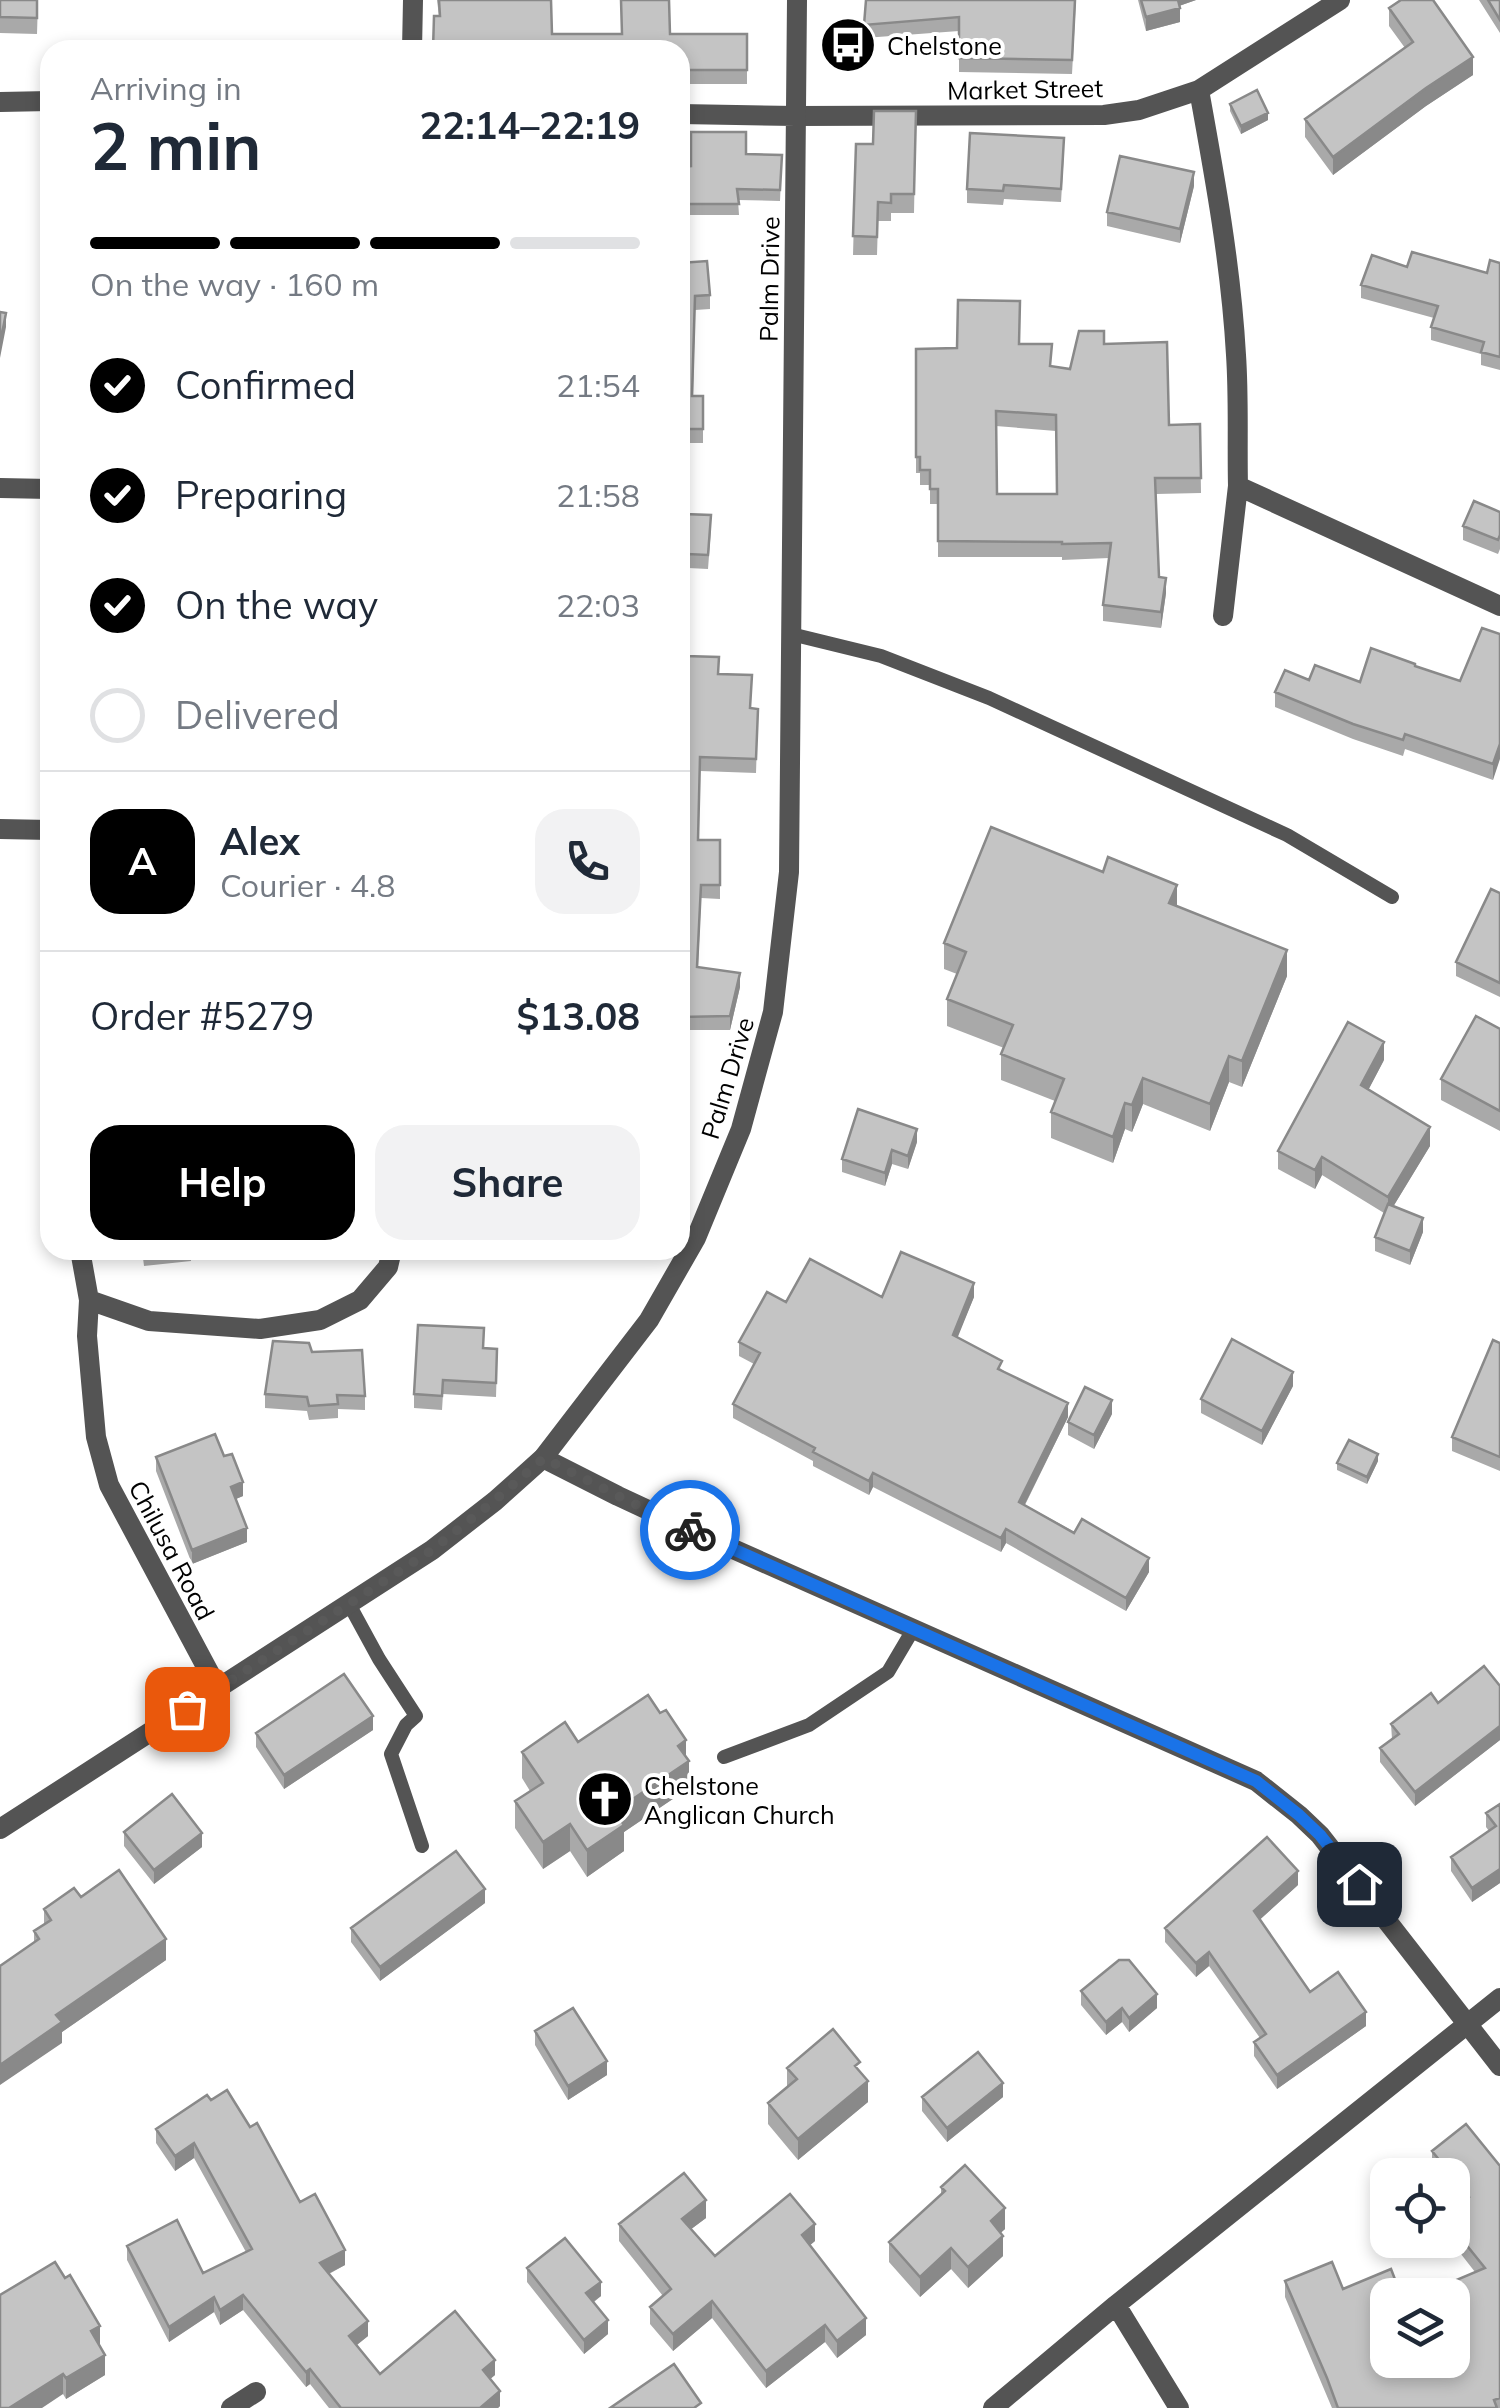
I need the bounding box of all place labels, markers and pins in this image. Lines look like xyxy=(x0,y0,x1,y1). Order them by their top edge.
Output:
bus stop icon: Chelstone xyxy=(818,15,878,75)
place label: Chelstone xyxy=(887,30,1002,61)
pin xyxy=(145,1667,230,1752)
church icon: Chelstone Anglican Church xyxy=(575,1769,635,1829)
place label: Chelstone Anglican Church xyxy=(644,1770,835,1830)
pin xyxy=(1317,1842,1402,1927)

